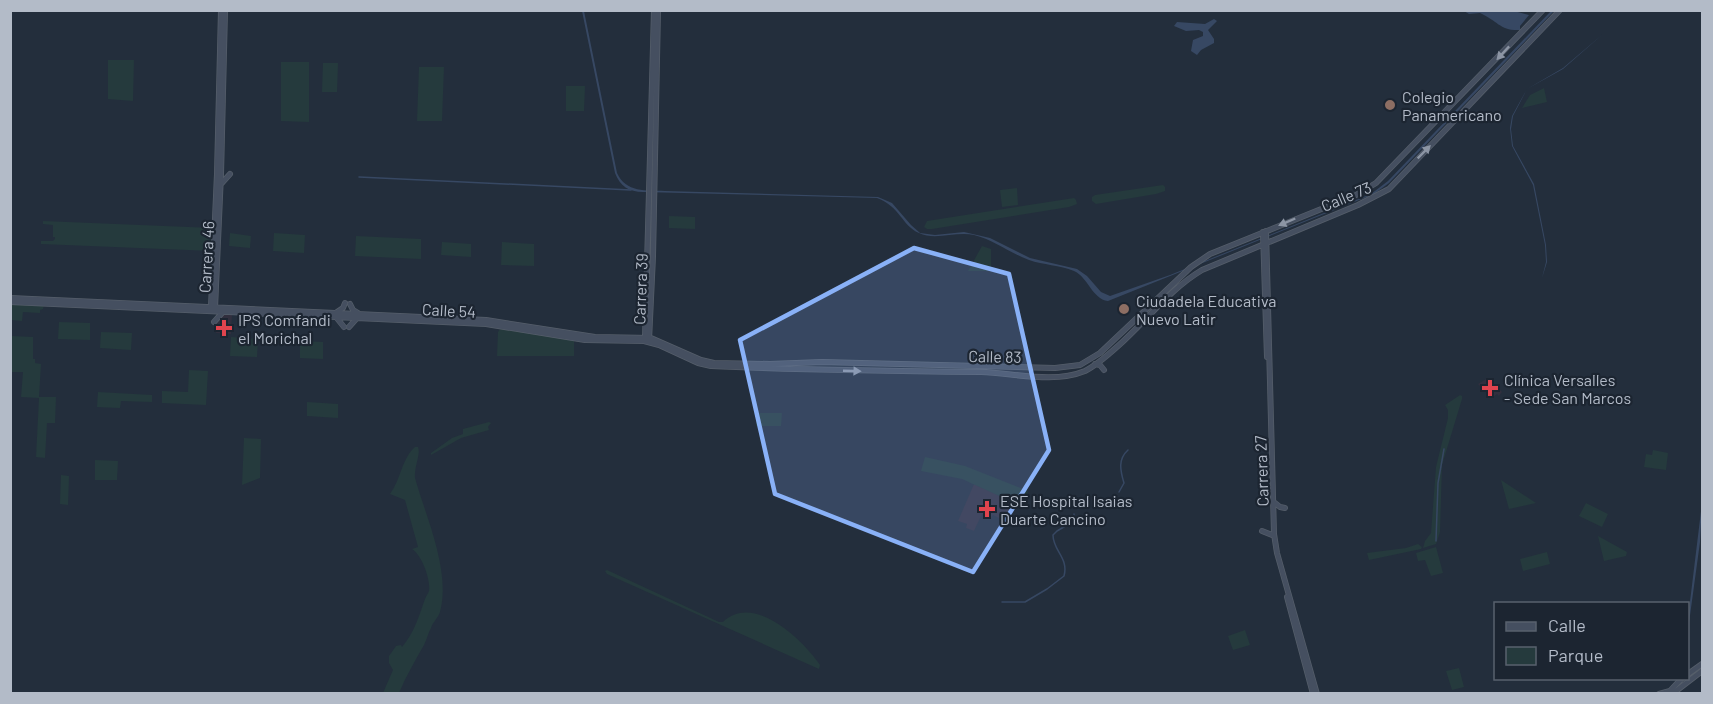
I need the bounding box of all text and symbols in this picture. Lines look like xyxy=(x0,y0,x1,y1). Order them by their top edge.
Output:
one-way arrow xyxy=(1497,45,1510,60)
place label: Colegio Panamericano xyxy=(1402,87,1502,124)
marker: Colegio Panamericano xyxy=(1383,98,1397,112)
one-way arrow xyxy=(1417,146,1431,160)
street label: Calle 73 xyxy=(1318,177,1374,215)
one-way arrow xyxy=(1278,217,1296,227)
street label: Carrera 46 xyxy=(195,220,217,294)
street label: Carrera 39 xyxy=(629,253,651,325)
place label: Ciudadela Educativa Nuevo Latir xyxy=(1136,291,1277,328)
street label: Calle 54 xyxy=(422,299,476,321)
marker: Ciudadela Educativa Nuevo Latir xyxy=(1117,302,1131,316)
place label: IPS Comfandi el Morichal xyxy=(238,310,331,347)
marker: IPS Comfandi el Morichal xyxy=(215,319,233,337)
street label: Calle 83 xyxy=(968,346,1022,366)
one-way arrow xyxy=(842,366,861,375)
place label: Clínica Versalles - Sede San Marcos xyxy=(1504,370,1631,407)
marker: Clínica Versalles - Sede San Marcos xyxy=(1481,379,1499,397)
street label: Carrera 27 xyxy=(1250,435,1272,507)
place label: ESE Hospital Isaias Duarte Cancino xyxy=(1000,491,1133,528)
marker: ESE Hospital Isaias Duarte Cancino xyxy=(978,500,996,518)
legend xyxy=(1494,602,1689,680)
text: Calle xyxy=(1548,614,1586,636)
text: Parque xyxy=(1548,644,1603,666)

